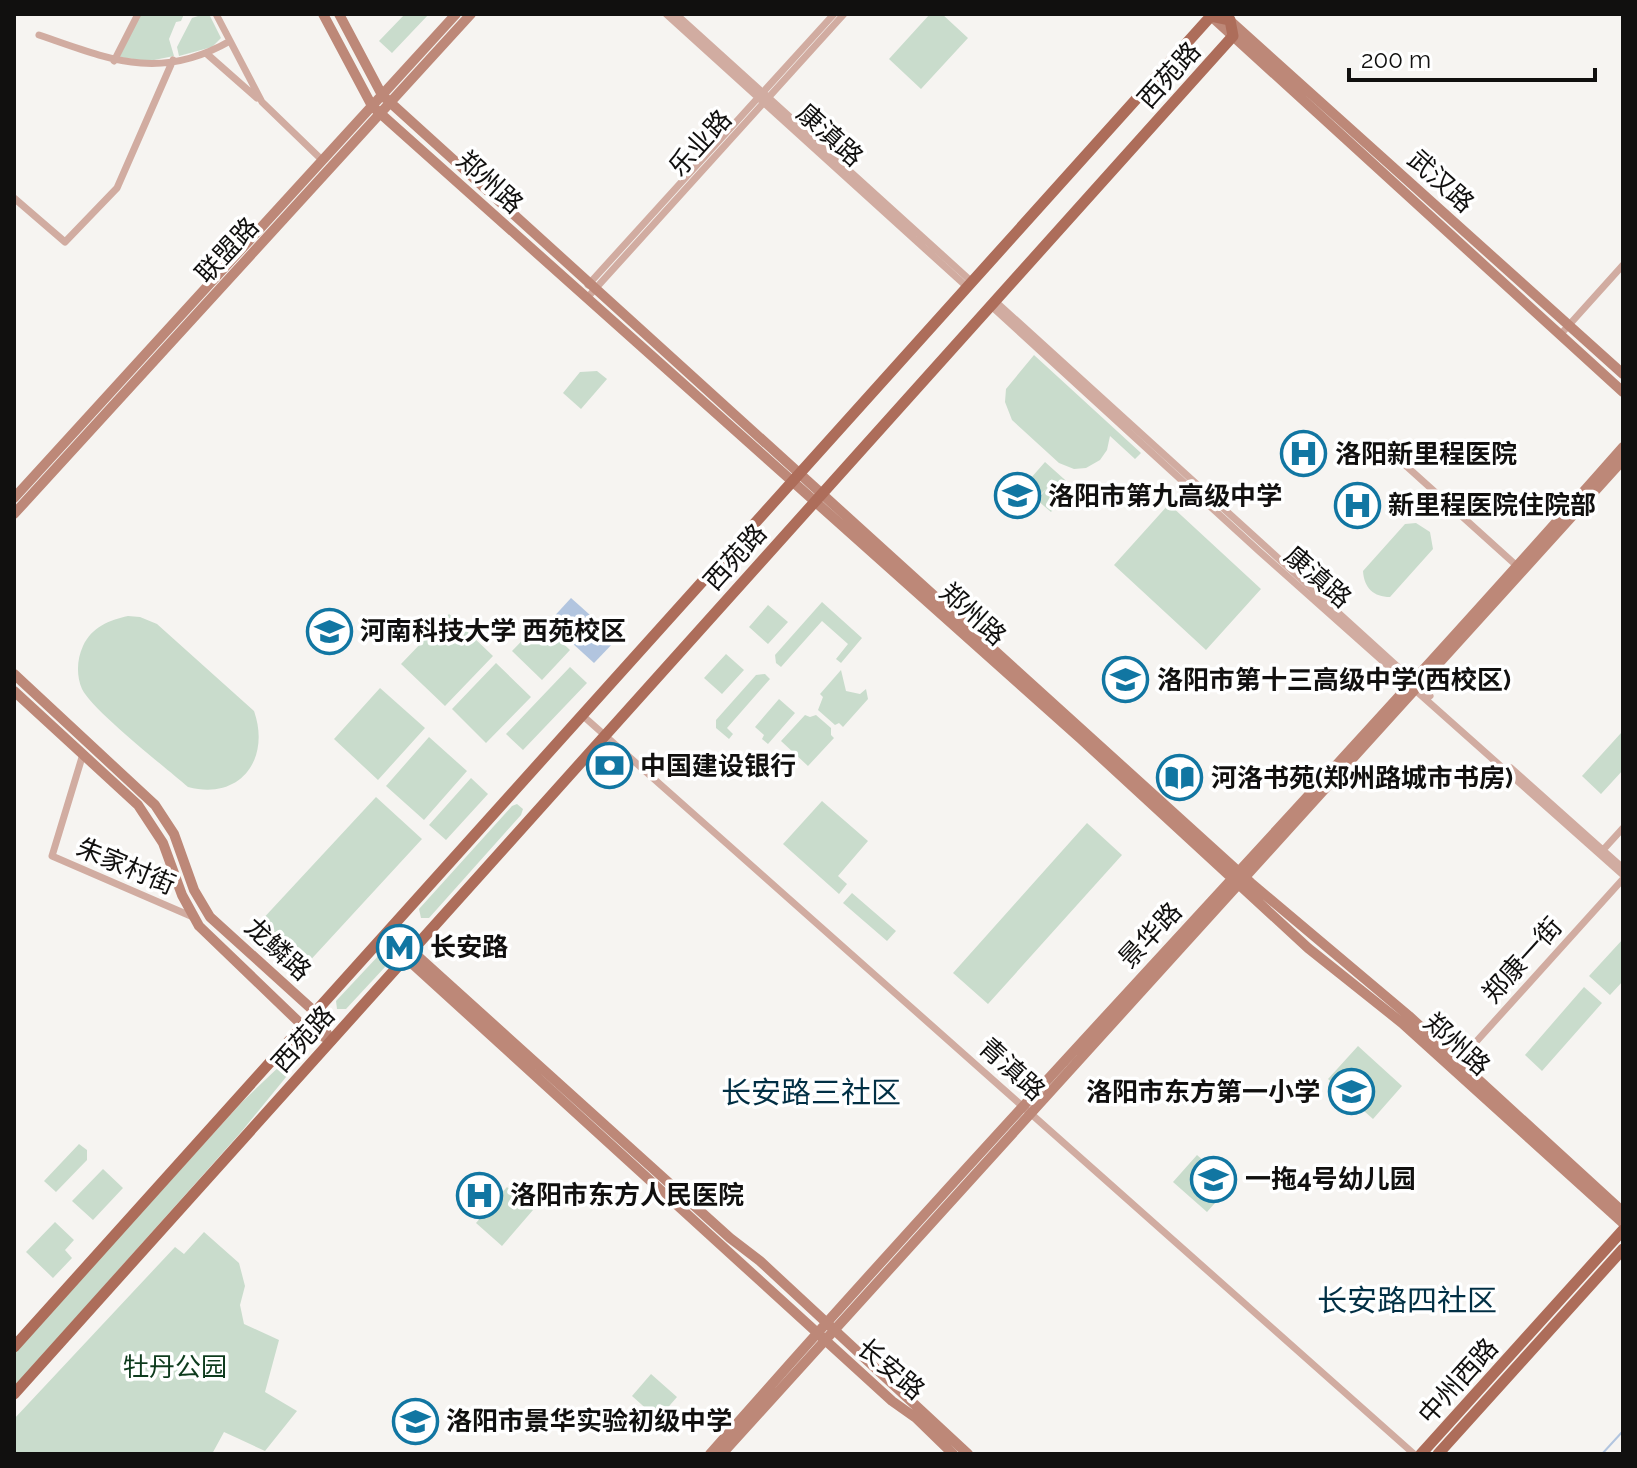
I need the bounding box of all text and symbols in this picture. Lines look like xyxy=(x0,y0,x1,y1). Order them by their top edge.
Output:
scale bar xyxy=(1349,32,1595,82)
street label: 西苑路 xyxy=(1132,36,1206,114)
text: 200 m xyxy=(1361,45,1431,74)
street label: 康滇路 xyxy=(791,98,869,172)
street label: 乐业路 xyxy=(663,104,737,182)
street label: 武汉路 xyxy=(1402,144,1480,218)
street label: 郑州路 xyxy=(451,145,529,219)
street label: 联盟路 xyxy=(189,211,265,289)
hospital icon: 洛阳新里程医院 xyxy=(1280,430,1328,478)
place label: 洛阳新里程医院 xyxy=(1335,439,1517,469)
school or university icon: 洛阳市第九高级中学 xyxy=(993,472,1041,520)
place label: 洛阳市第九高级中学 xyxy=(1048,481,1282,511)
hospital icon: 新里程医院住院部 xyxy=(1333,481,1381,529)
place label: 新里程医院住院部 xyxy=(1388,490,1596,520)
street label: 西苑路 xyxy=(698,518,772,596)
street label: 康滇路 xyxy=(1279,540,1357,614)
street label: 郑州路 xyxy=(934,577,1012,651)
school or university icon: 河南科技大学 西苑校区 xyxy=(305,607,353,655)
place label: 河南科技大学 西苑校区 xyxy=(360,616,626,646)
school or university icon: 洛阳市第十三高级中学(西校区) xyxy=(1102,656,1150,704)
place label: 洛阳市第十三高级中学(西校区) xyxy=(1157,665,1511,695)
bank icon: 中国建设银行 xyxy=(585,742,633,790)
place label: 中国建设银行 xyxy=(640,751,796,781)
library icon: 河洛书苑(郑州路城市书房) xyxy=(1156,754,1204,802)
place label: 河洛书苑(郑州路城市书房) xyxy=(1211,763,1513,793)
street label: 朱家村街 xyxy=(72,832,180,900)
street label: 景华路 xyxy=(1112,896,1188,974)
street label: 郑康一街 xyxy=(1476,911,1568,1009)
street label: 龙鳞路 xyxy=(239,912,317,986)
metro station icon: 长安路 xyxy=(375,923,423,971)
place label: 长安路 xyxy=(430,932,508,962)
street label: 西苑路 xyxy=(266,1000,340,1078)
street label: 郑州路 xyxy=(1418,1007,1496,1081)
street label: 青滇路 xyxy=(973,1032,1051,1106)
school or university icon: 洛阳市东方第一小学 xyxy=(1327,1068,1375,1116)
district label: 长安路三社区 xyxy=(721,1075,901,1110)
place label: 洛阳市东方第一小学 xyxy=(1086,1077,1320,1107)
school or university icon: 一拖4号幼儿园 xyxy=(1190,1155,1238,1203)
place label: 一拖4号幼儿园 xyxy=(1245,1164,1416,1194)
hospital icon: 洛阳市东方人民医院 xyxy=(455,1171,503,1219)
place label: 洛阳市东方人民医院 xyxy=(510,1180,744,1210)
district label: 长安路四社区 xyxy=(1317,1283,1497,1318)
street label: 长安路 xyxy=(851,1332,931,1406)
street label: 中州西路 xyxy=(1412,1332,1504,1430)
park label: 牡丹公园 xyxy=(123,1352,227,1382)
school or university icon: 洛阳市景华实验初级中学 xyxy=(391,1397,439,1445)
place label: 洛阳市景华实验初级中学 xyxy=(446,1406,732,1436)

